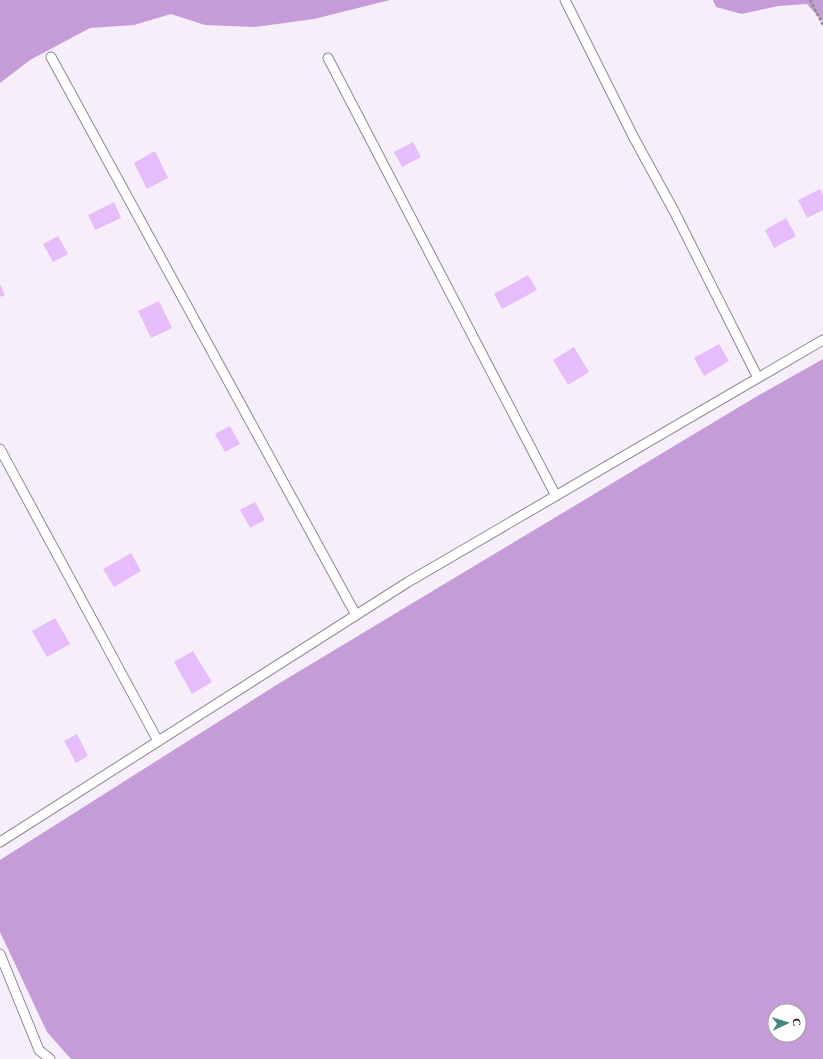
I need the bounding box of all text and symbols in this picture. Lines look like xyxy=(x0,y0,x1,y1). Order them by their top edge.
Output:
north arrow xyxy=(767,1003,807,1043)
text: С xyxy=(791,1018,803,1027)

